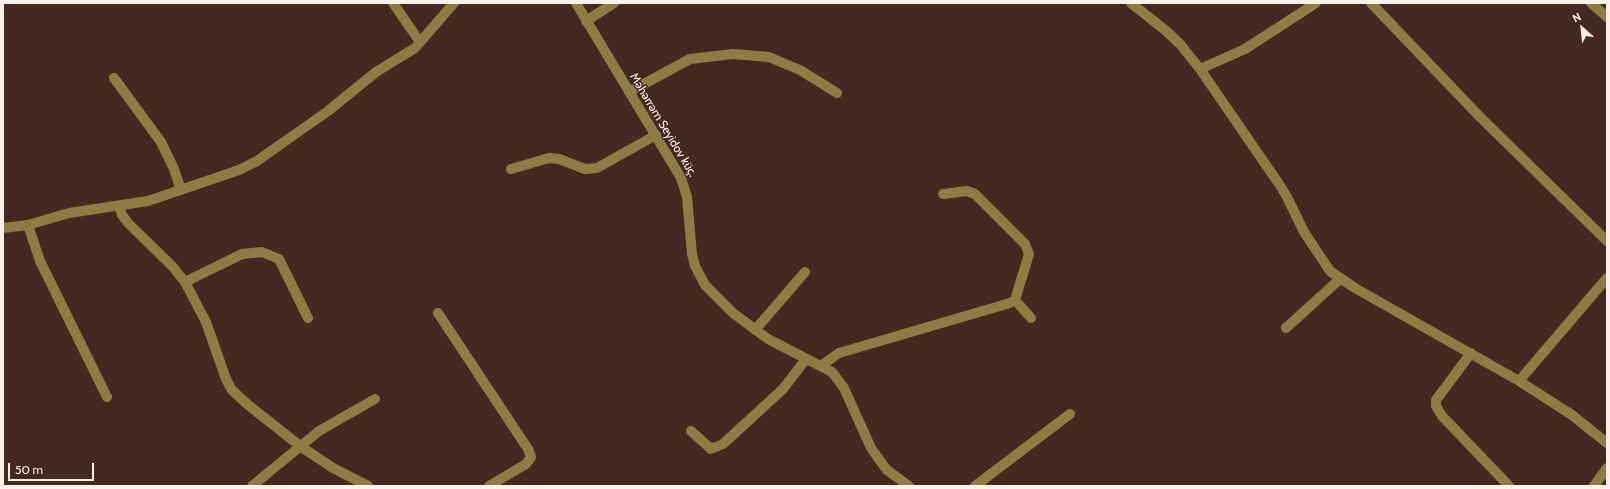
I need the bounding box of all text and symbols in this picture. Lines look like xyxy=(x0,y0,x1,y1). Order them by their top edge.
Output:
north arrow xyxy=(1562,8,1602,48)
text: N xyxy=(1570,9,1583,25)
street label: Məhərrəm Seyidov küç. xyxy=(626,70,700,180)
scale bar xyxy=(10,455,96,481)
text: 50 m xyxy=(15,462,43,477)

